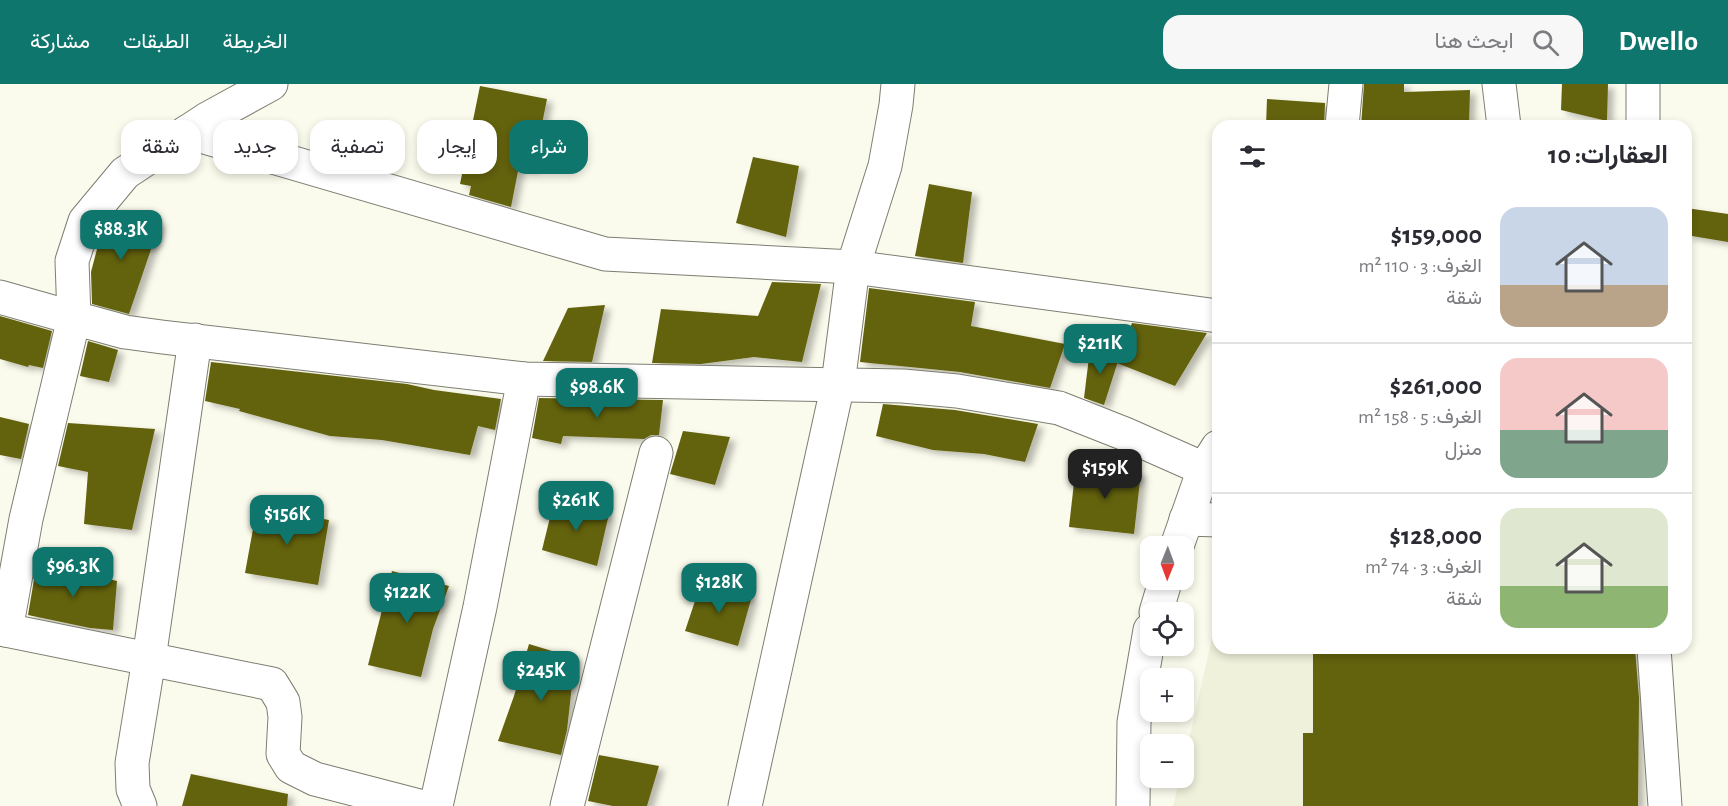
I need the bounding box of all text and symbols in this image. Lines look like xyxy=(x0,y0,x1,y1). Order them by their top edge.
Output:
search box xyxy=(1163,15,1583,69)
icon: search xyxy=(1529,26,1562,59)
text: Dwello xyxy=(1619,28,1698,56)
text: ابحث هنا xyxy=(1434,30,1514,52)
text: مشاركة xyxy=(30,31,90,52)
text: الطبقات xyxy=(123,31,190,52)
text: الخريطة xyxy=(223,31,288,52)
chip: شقة xyxy=(121,120,201,174)
chip: جديد xyxy=(213,120,298,174)
chip: تصفية xyxy=(310,120,405,174)
chip: إيجار xyxy=(417,120,497,174)
chip: شراء xyxy=(509,120,588,174)
icon: filters xyxy=(1236,140,1269,173)
text: العقارات: 10 xyxy=(1548,142,1668,168)
pin: $88.3K xyxy=(72,210,170,261)
text: $88.3K xyxy=(94,219,148,239)
text: $159,000 xyxy=(1391,222,1482,248)
icon: home xyxy=(1548,231,1620,303)
text: الغرف: 3 · 110 m² xyxy=(1359,256,1482,276)
text: شقة xyxy=(1446,288,1482,308)
pin: $211K xyxy=(1058,324,1142,375)
text: $211K xyxy=(1078,333,1122,353)
pin: $98.6K xyxy=(548,368,646,419)
text: $261,000 xyxy=(1390,373,1482,399)
text: $98.6K xyxy=(570,377,624,397)
icon: home xyxy=(1548,382,1620,454)
text: الغرف: 5 · 158 m² xyxy=(1358,407,1482,427)
text: منزل xyxy=(1445,439,1482,459)
pin: $159K xyxy=(1063,449,1147,500)
text: $159K xyxy=(1082,458,1128,478)
pin: $261K xyxy=(534,481,618,532)
text: $261K xyxy=(553,490,599,510)
pin: $156K xyxy=(245,495,329,546)
text: $156K xyxy=(264,504,310,524)
text: $128,000 xyxy=(1389,523,1482,549)
icon: home xyxy=(1548,532,1620,604)
north arrow xyxy=(1140,536,1194,590)
map controls xyxy=(1140,536,1194,788)
pin: $96.3K xyxy=(24,547,122,598)
text: $96.3K xyxy=(46,556,100,576)
text: الغرف: 3 · 74 m² xyxy=(1365,557,1482,577)
pin: $128K xyxy=(677,563,761,614)
text: $128K xyxy=(695,572,743,592)
pin: $122K xyxy=(365,573,449,624)
text: $122K xyxy=(384,582,430,602)
text: شقة xyxy=(1446,589,1482,609)
button: locate xyxy=(1140,602,1194,656)
pin: $245K xyxy=(499,651,583,702)
text: $245K xyxy=(517,660,565,680)
button: + xyxy=(1140,668,1194,722)
button: − xyxy=(1140,734,1194,788)

